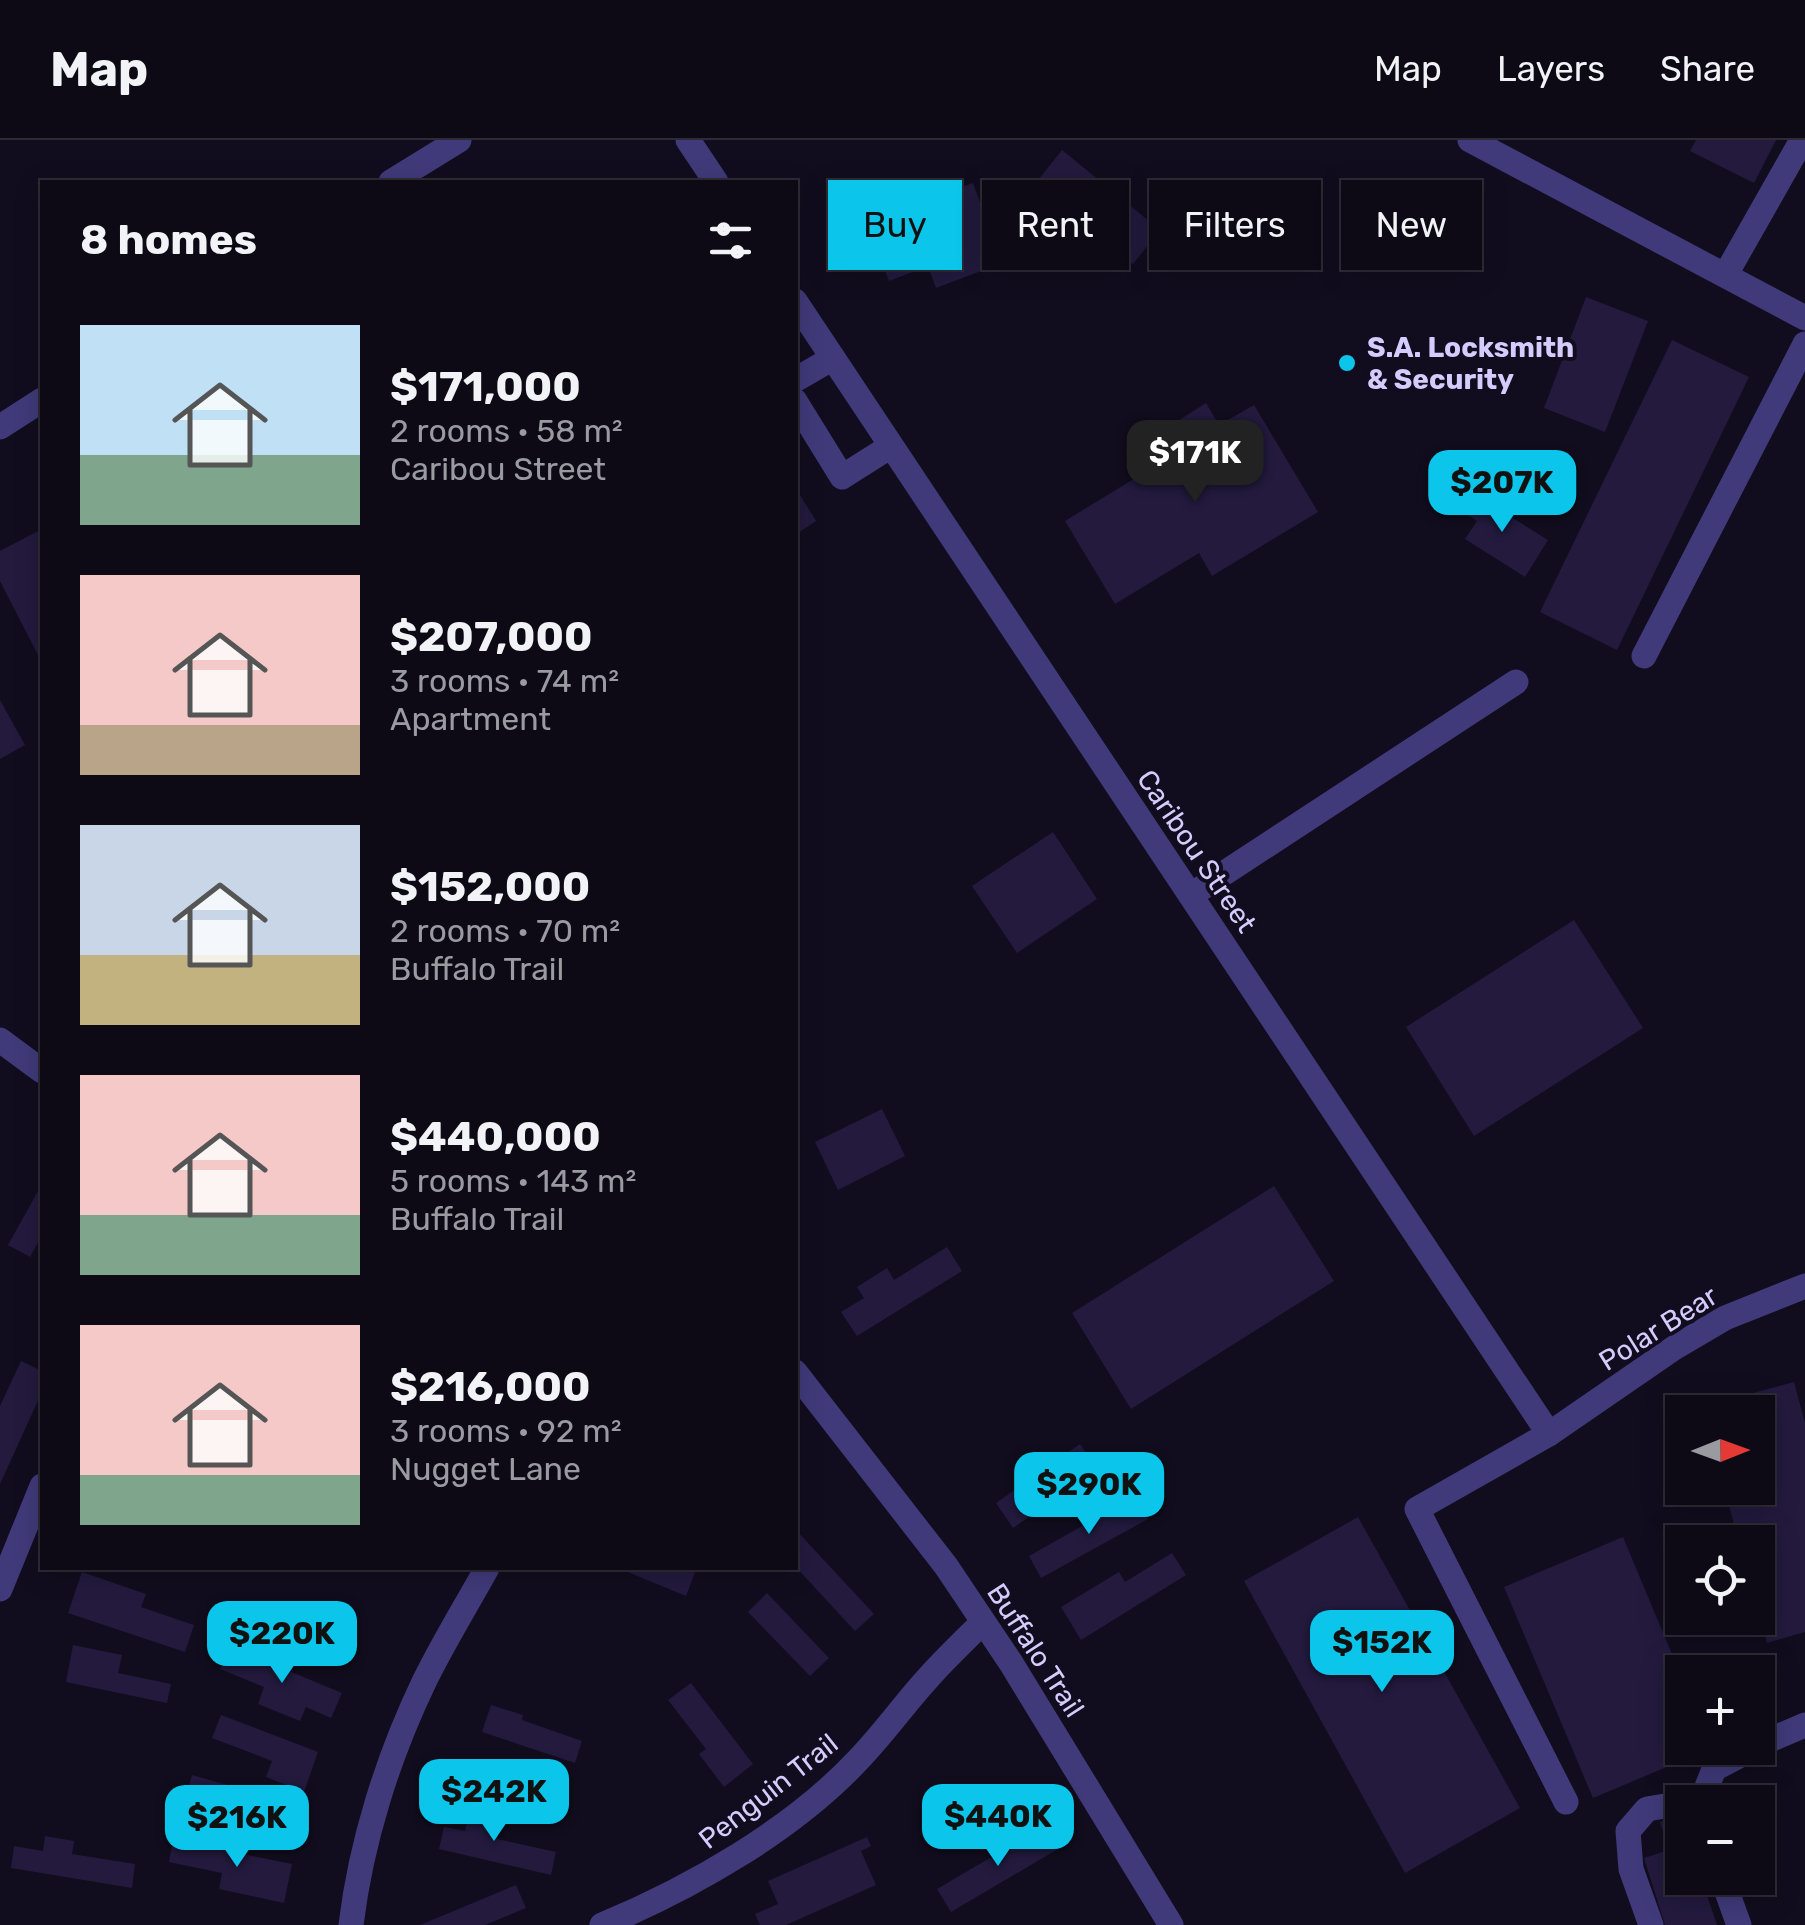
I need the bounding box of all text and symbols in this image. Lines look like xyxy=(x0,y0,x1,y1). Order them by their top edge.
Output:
text: Map xyxy=(50,41,148,98)
text: Map xyxy=(1374,48,1442,90)
text: Layers xyxy=(1497,48,1605,90)
text: Share xyxy=(1660,48,1755,90)
chip: Buy xyxy=(828,180,962,270)
chip: Rent xyxy=(982,180,1129,270)
chip: Filters xyxy=(1149,180,1321,270)
chip: New xyxy=(1341,180,1482,270)
icon: filters xyxy=(703,213,758,268)
text: 8 homes xyxy=(80,215,257,265)
place label: S.A. Locksmith & Security xyxy=(1367,331,1574,396)
marker: S.A. Locksmith & Security xyxy=(1336,352,1358,374)
text: $171,000 xyxy=(390,362,581,412)
icon: home xyxy=(160,365,280,485)
text: 2 rooms · 58 m² xyxy=(390,412,623,450)
pin: $171K xyxy=(1125,420,1265,505)
text: $171K xyxy=(1149,433,1241,471)
text: Caribou Street xyxy=(390,450,606,488)
pin: $207K xyxy=(1432,450,1572,535)
text: $207K xyxy=(1450,463,1554,501)
text: $207,000 xyxy=(390,612,593,662)
icon: home xyxy=(160,615,280,735)
text: 3 rooms · 74 m² xyxy=(390,662,619,700)
text: Apartment xyxy=(390,700,551,738)
street label: Caribou Street xyxy=(1130,764,1263,939)
text: $152,000 xyxy=(390,862,590,912)
icon: home xyxy=(160,865,280,985)
text: 2 rooms · 70 m² xyxy=(390,912,620,950)
text: Buffalo Trail xyxy=(390,950,564,988)
text: $440,000 xyxy=(390,1112,601,1162)
icon: home xyxy=(160,1115,280,1235)
text: 5 rooms · 143 m² xyxy=(390,1162,636,1200)
text: Buffalo Trail xyxy=(390,1200,564,1238)
street label: Polar Bear xyxy=(1593,1279,1724,1378)
text: $216,000 xyxy=(390,1362,591,1412)
icon: home xyxy=(160,1365,280,1485)
north arrow xyxy=(1665,1395,1775,1505)
map controls xyxy=(1665,1395,1775,1895)
text: 3 rooms · 92 m² xyxy=(390,1412,622,1450)
text: Nugget Lane xyxy=(390,1450,581,1488)
pin: $290K xyxy=(1019,1452,1159,1537)
text: $290K xyxy=(1036,1465,1142,1503)
button: locate xyxy=(1665,1525,1775,1635)
street label: Buffalo Trail xyxy=(980,1577,1091,1723)
pin: $220K xyxy=(212,1601,352,1686)
pin: $152K xyxy=(1312,1610,1452,1695)
text: $220K xyxy=(229,1614,335,1652)
text: $152K xyxy=(1332,1623,1432,1661)
button: + xyxy=(1665,1655,1775,1765)
street label: Penguin Trail xyxy=(692,1727,844,1856)
pin: $242K xyxy=(424,1759,564,1844)
text: $242K xyxy=(441,1772,547,1810)
pin: $440K xyxy=(928,1784,1068,1869)
pin: $216K xyxy=(167,1785,307,1870)
button: − xyxy=(1665,1785,1775,1895)
text: $440K xyxy=(944,1797,1052,1835)
text: $216K xyxy=(187,1798,287,1836)

